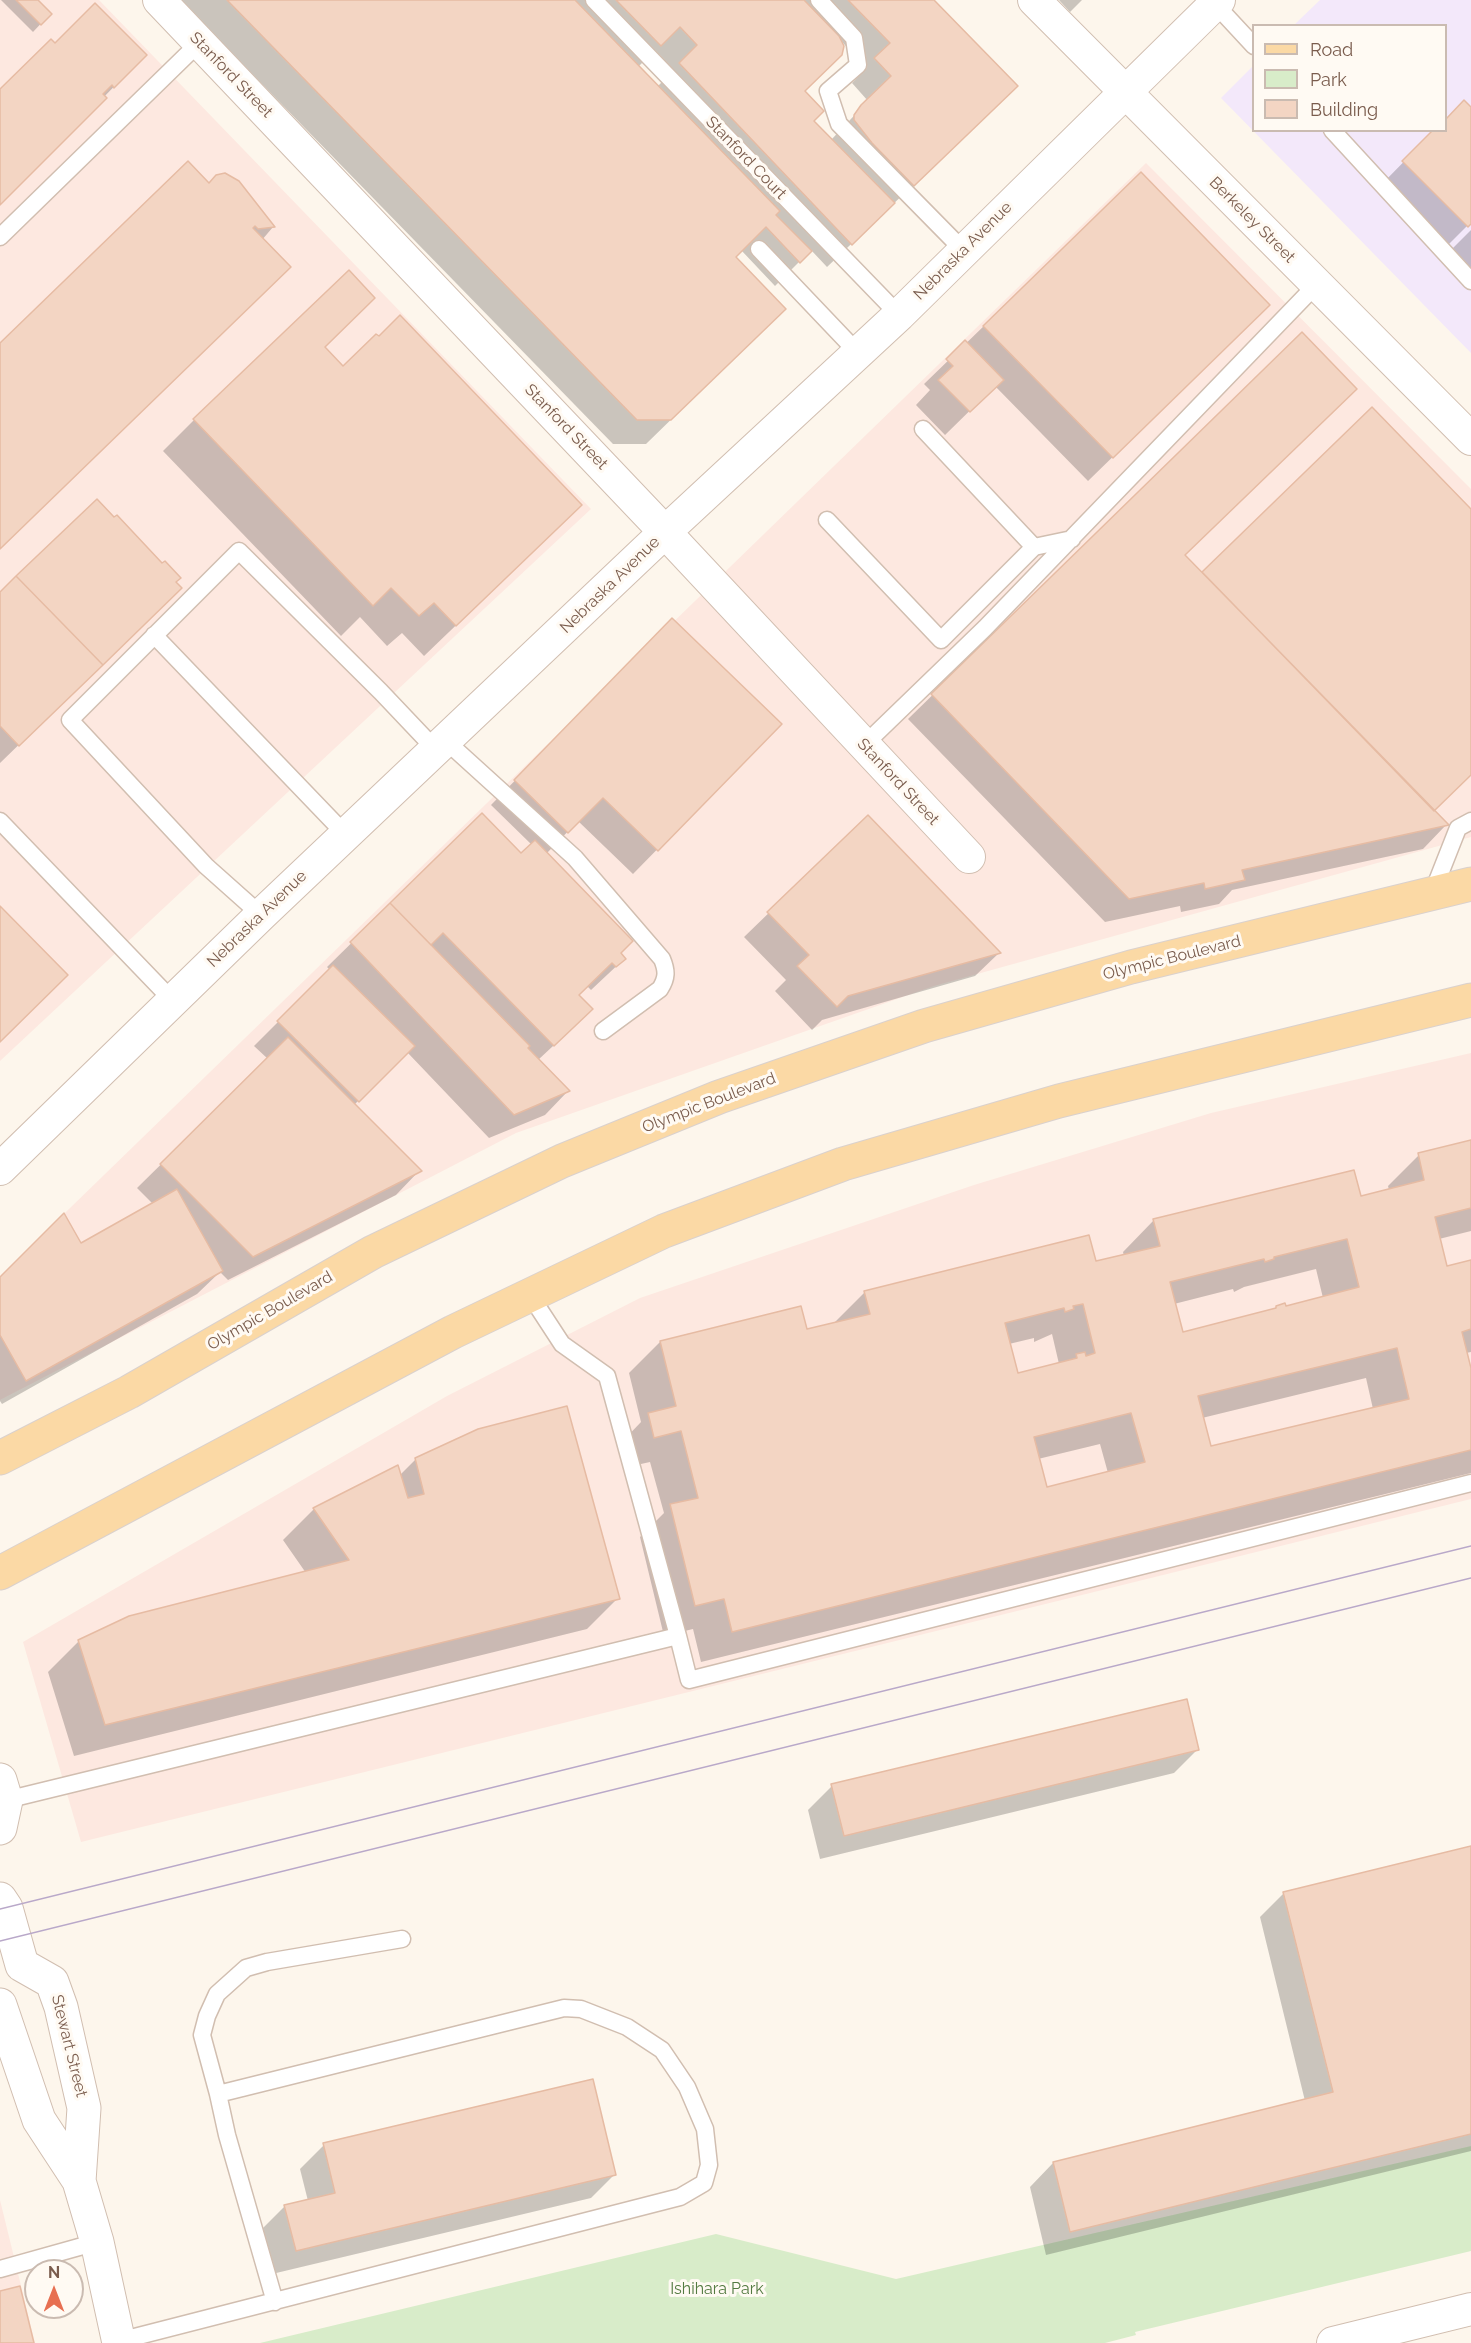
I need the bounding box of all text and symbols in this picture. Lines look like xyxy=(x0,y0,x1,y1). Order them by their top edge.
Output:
legend xyxy=(1252,24,1447,132)
street label: Stanford Street xyxy=(185,28,277,122)
text: Road xyxy=(1310,39,1353,60)
text: Park xyxy=(1310,69,1347,90)
text: Building xyxy=(1310,99,1378,120)
street label: Stanford Court xyxy=(702,113,790,203)
street label: Berkeley Street xyxy=(1205,173,1299,267)
street label: Nebraska Avenue xyxy=(910,198,1016,304)
street label: Stanford Street xyxy=(520,380,612,474)
street label: Nebraska Avenue xyxy=(556,533,664,637)
street label: Stanford Street xyxy=(853,735,943,829)
street label: Nebraska Avenue xyxy=(203,867,311,971)
street label: Olympic Boulevard xyxy=(1101,932,1243,984)
street label: Olympic Boulevard xyxy=(640,1069,778,1137)
street label: Olympic Boulevard xyxy=(204,1267,336,1355)
street label: Stewart Street xyxy=(47,1993,91,2099)
north arrow xyxy=(24,2259,84,2319)
text: N xyxy=(48,2263,60,2282)
park label: Ishihara Park xyxy=(670,2279,764,2299)

